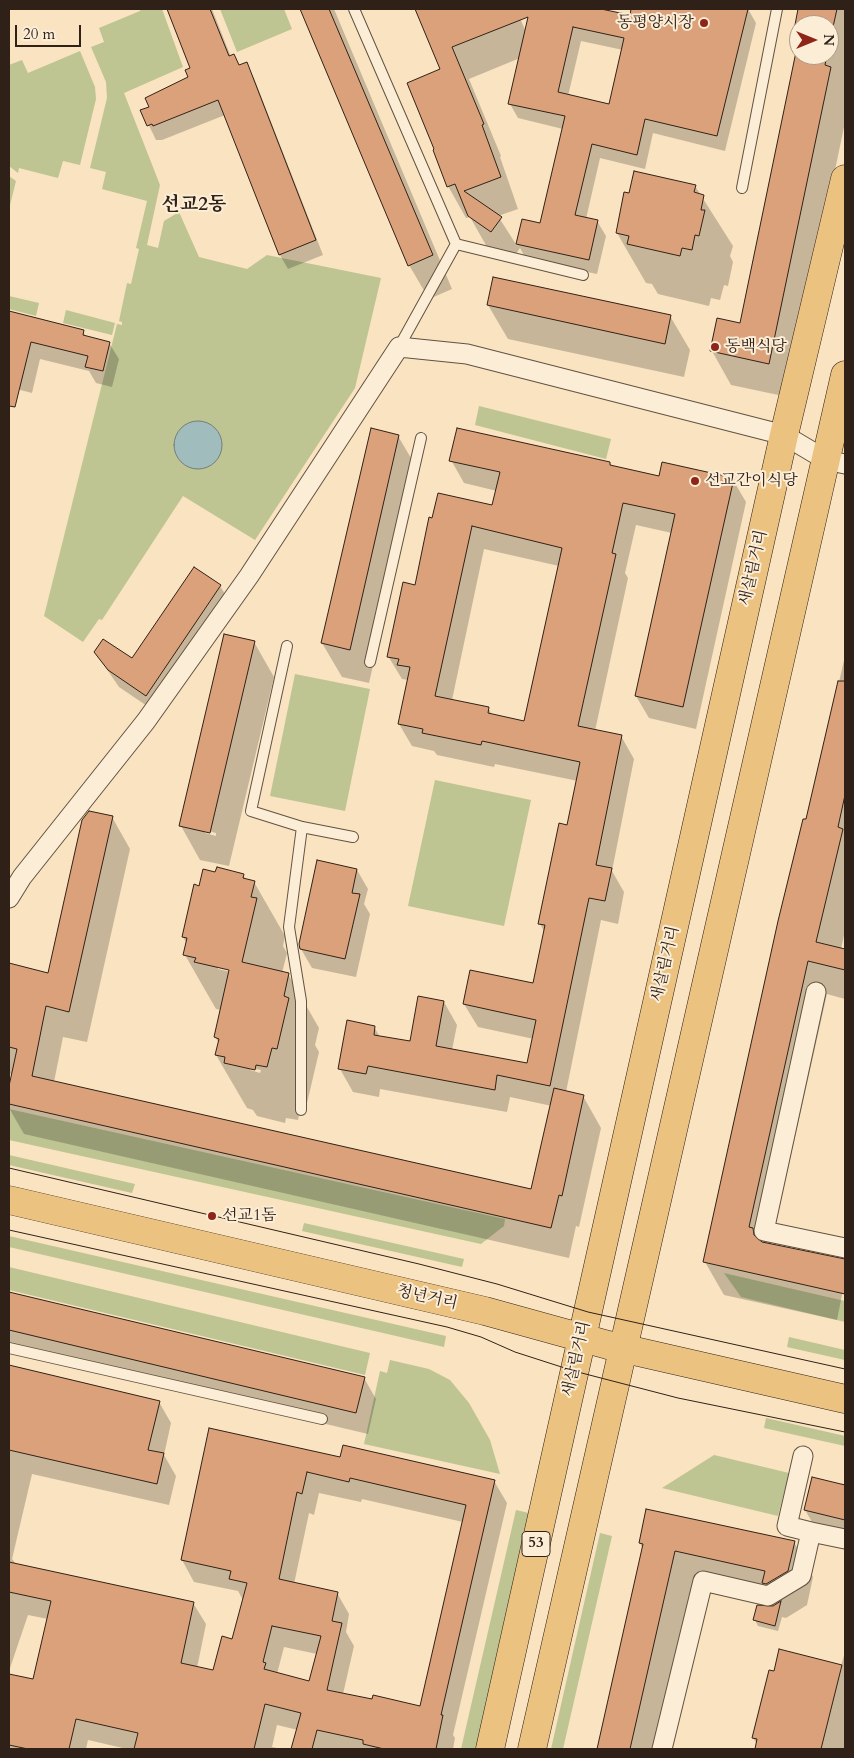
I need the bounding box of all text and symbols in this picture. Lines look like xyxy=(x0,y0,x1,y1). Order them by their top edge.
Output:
place label: 동평양시장 xyxy=(617,13,694,33)
scale bar xyxy=(18,15,84,47)
north arrow xyxy=(789,15,839,65)
marker: 동평양시장 xyxy=(698,17,710,29)
text: 20 m xyxy=(23,24,55,44)
text: N xyxy=(819,34,838,46)
district label: 선교2동 xyxy=(162,195,226,217)
place label: 동백식당 xyxy=(725,337,787,357)
marker: 동백식당 xyxy=(709,341,721,353)
place label: 선교간이식당 xyxy=(705,471,798,491)
marker: 선교간이식당 xyxy=(689,475,701,487)
street label: 새살림거리 xyxy=(736,528,772,608)
street label: 새살림거리 xyxy=(648,924,684,1004)
place label: 선교1돔 xyxy=(222,1206,277,1226)
marker: 선교1돔 xyxy=(206,1210,218,1222)
street label: 청년거리 xyxy=(395,1282,459,1314)
street label: 새살림거리 xyxy=(559,1319,595,1399)
road number: 53 xyxy=(522,1532,550,1556)

